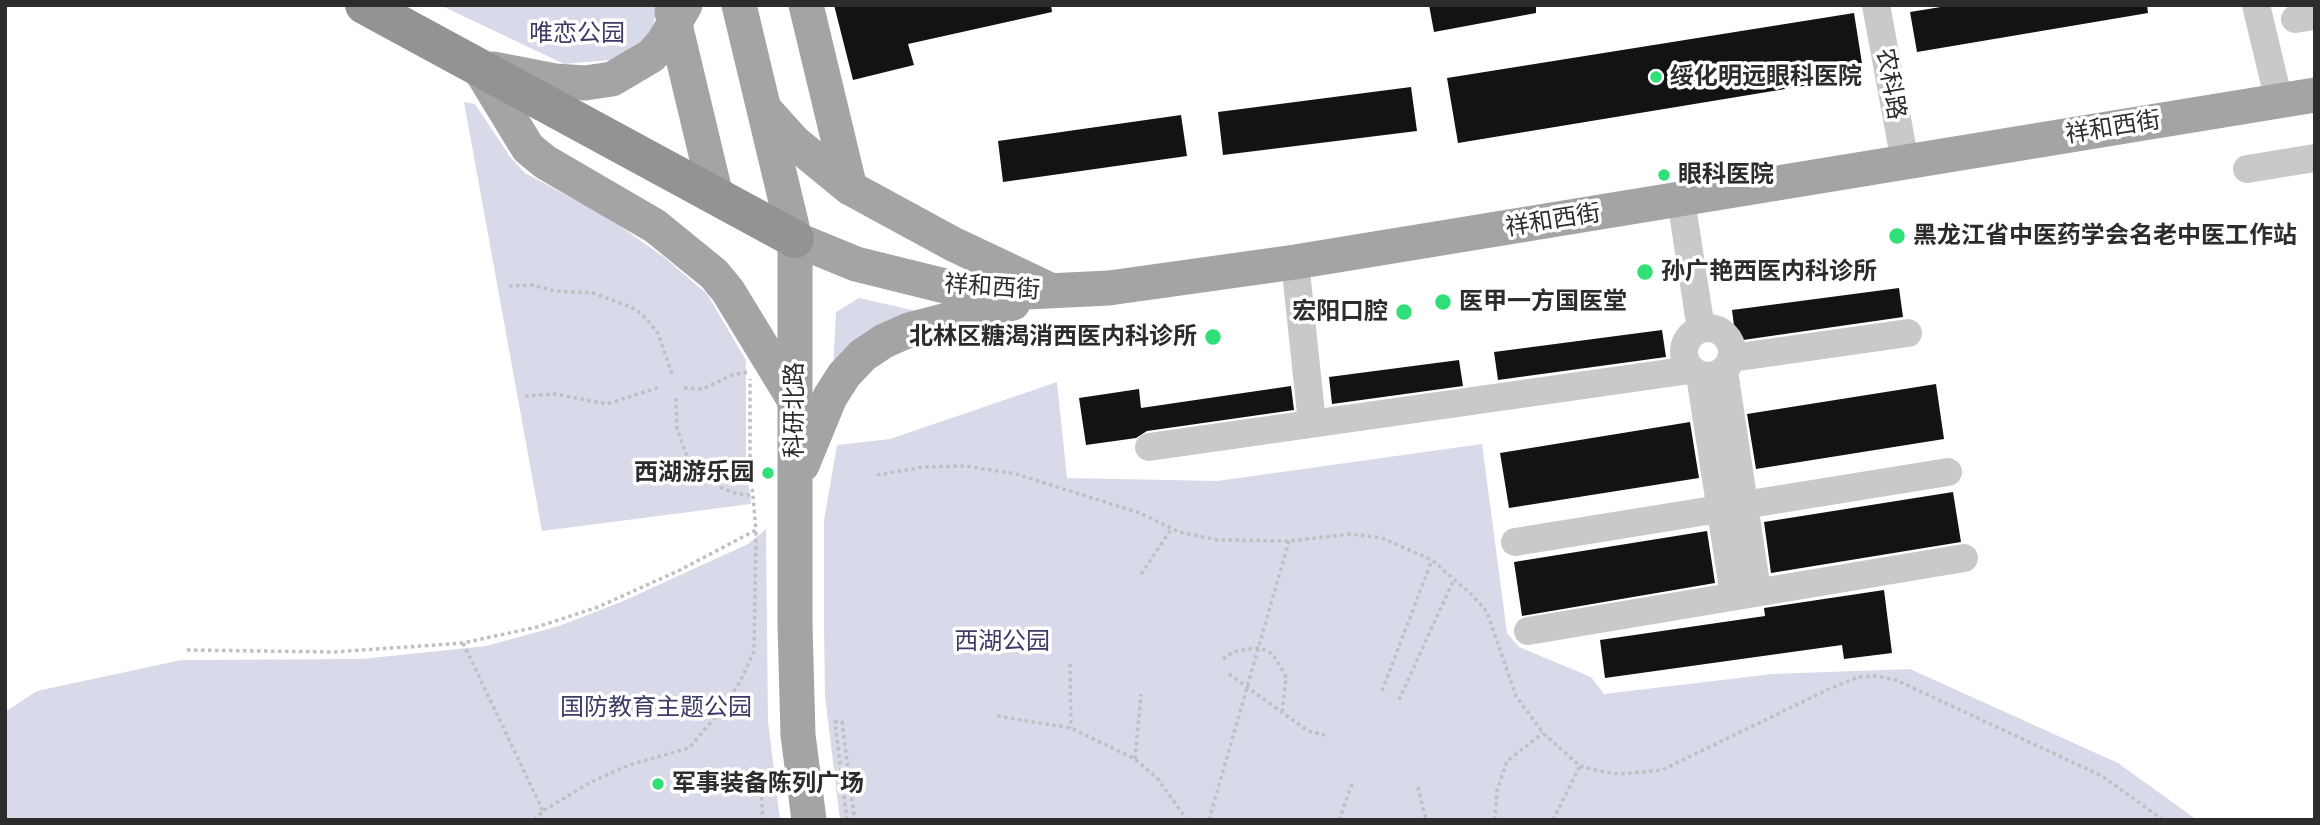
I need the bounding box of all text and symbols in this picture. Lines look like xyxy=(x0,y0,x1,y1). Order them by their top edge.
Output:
park label: 唯恋公园 xyxy=(529,20,625,48)
street label: 农科路 xyxy=(1870,46,1910,122)
place label: 绥化明远眼科医院 xyxy=(1670,63,1862,91)
marker: 绥化明远眼科医院 xyxy=(1648,69,1664,85)
street label: 祥和西街 xyxy=(2063,106,2163,150)
place label: 眼科医院 xyxy=(1678,161,1774,189)
marker: 眼科医院 xyxy=(1656,167,1672,183)
street label: 祥和西街 xyxy=(1503,199,1603,243)
place label: 黑龙江省中医药学会名老中医工作站 xyxy=(1913,222,2297,250)
marker: 黑龙江省中医药学会名老中医工作站 xyxy=(1887,226,1907,246)
place label: 孙广艳西医内科诊所 xyxy=(1661,258,1877,286)
marker: 孙广艳西医内科诊所 xyxy=(1635,262,1655,282)
street label: 祥和西街 xyxy=(943,270,1041,306)
place label: 医甲一方国医堂 xyxy=(1459,288,1627,316)
marker: 医甲一方国医堂 xyxy=(1433,292,1453,312)
place label: 宏阳口腔 xyxy=(1292,298,1388,326)
marker: 宏阳口腔 xyxy=(1394,302,1414,322)
place label: 北林区糖渴消西医内科诊所 xyxy=(909,323,1197,351)
marker: 北林区糖渴消西医内科诊所 xyxy=(1203,327,1223,347)
street label: 科研北路 xyxy=(781,362,809,458)
place label: 西湖游乐园 xyxy=(634,459,754,487)
marker: 西湖游乐园 xyxy=(760,465,776,481)
park label: 西湖公园 xyxy=(954,628,1050,656)
park label: 国防教育主题公园 xyxy=(560,694,752,722)
place label: 军事装备陈列广场 xyxy=(672,770,864,798)
marker: 军事装备陈列广场 xyxy=(650,776,666,792)

